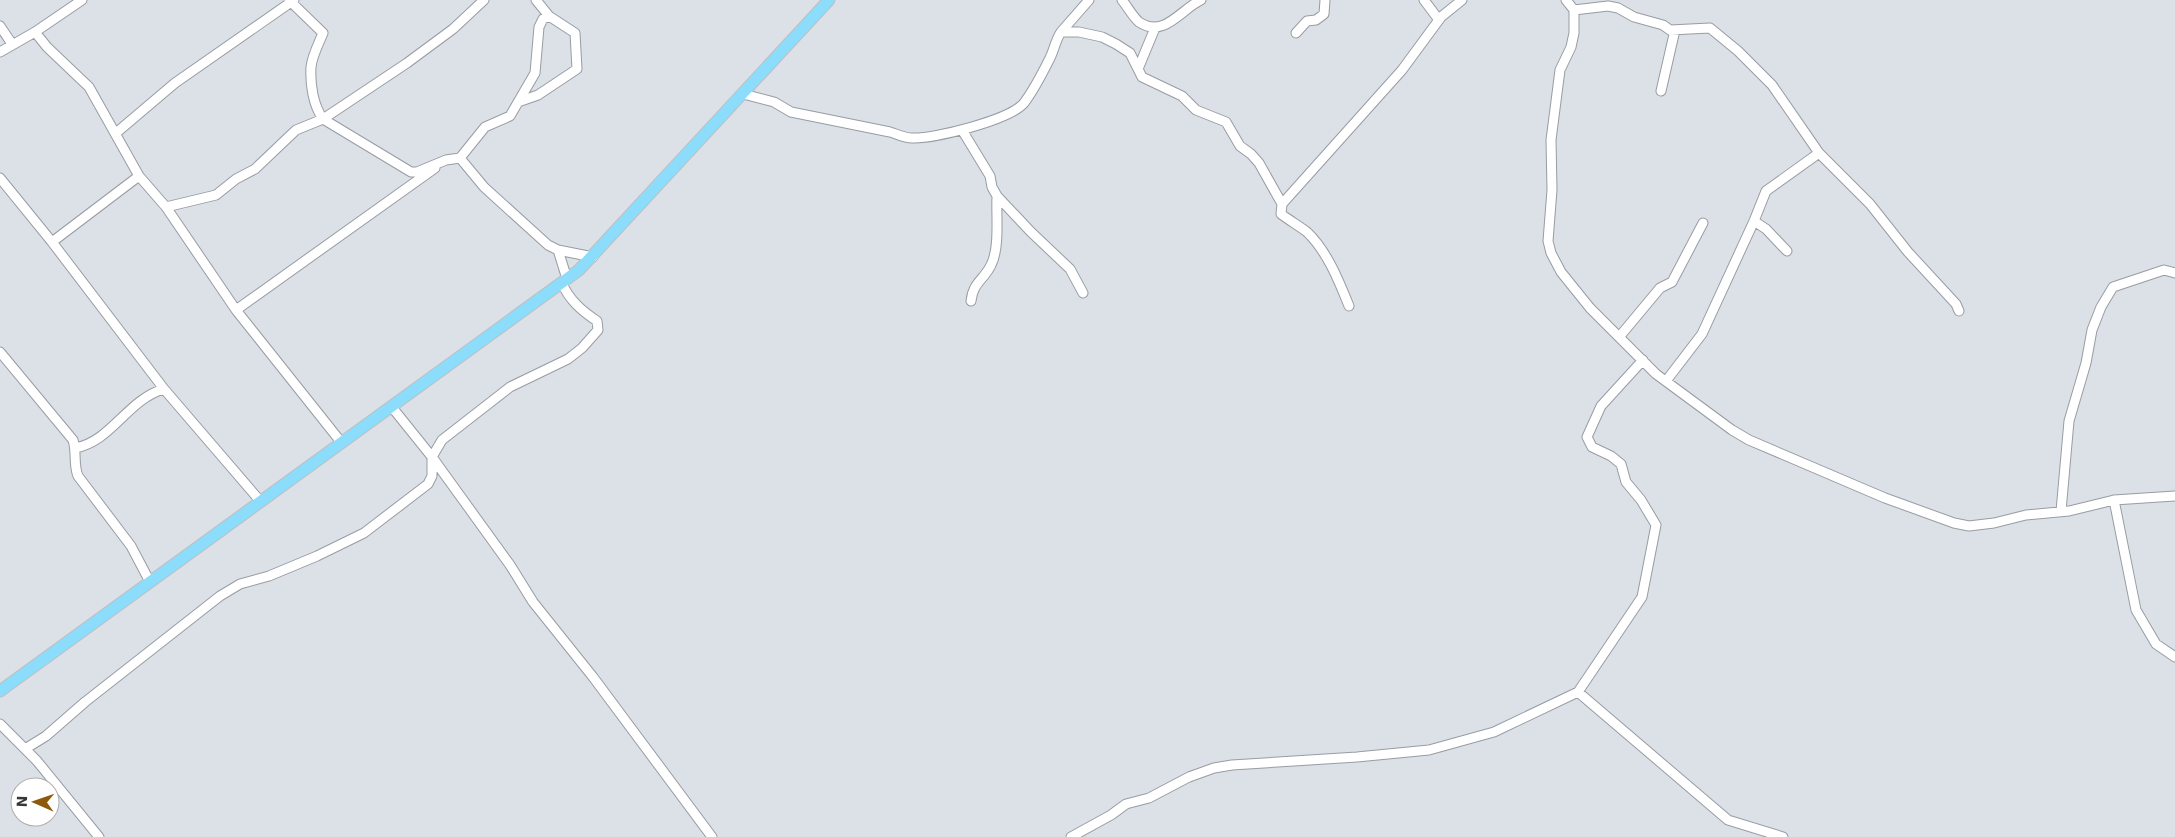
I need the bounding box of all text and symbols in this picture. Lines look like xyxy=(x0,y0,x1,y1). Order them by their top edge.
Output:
north arrow xyxy=(10,777,60,827)
text: N xyxy=(14,795,30,808)

